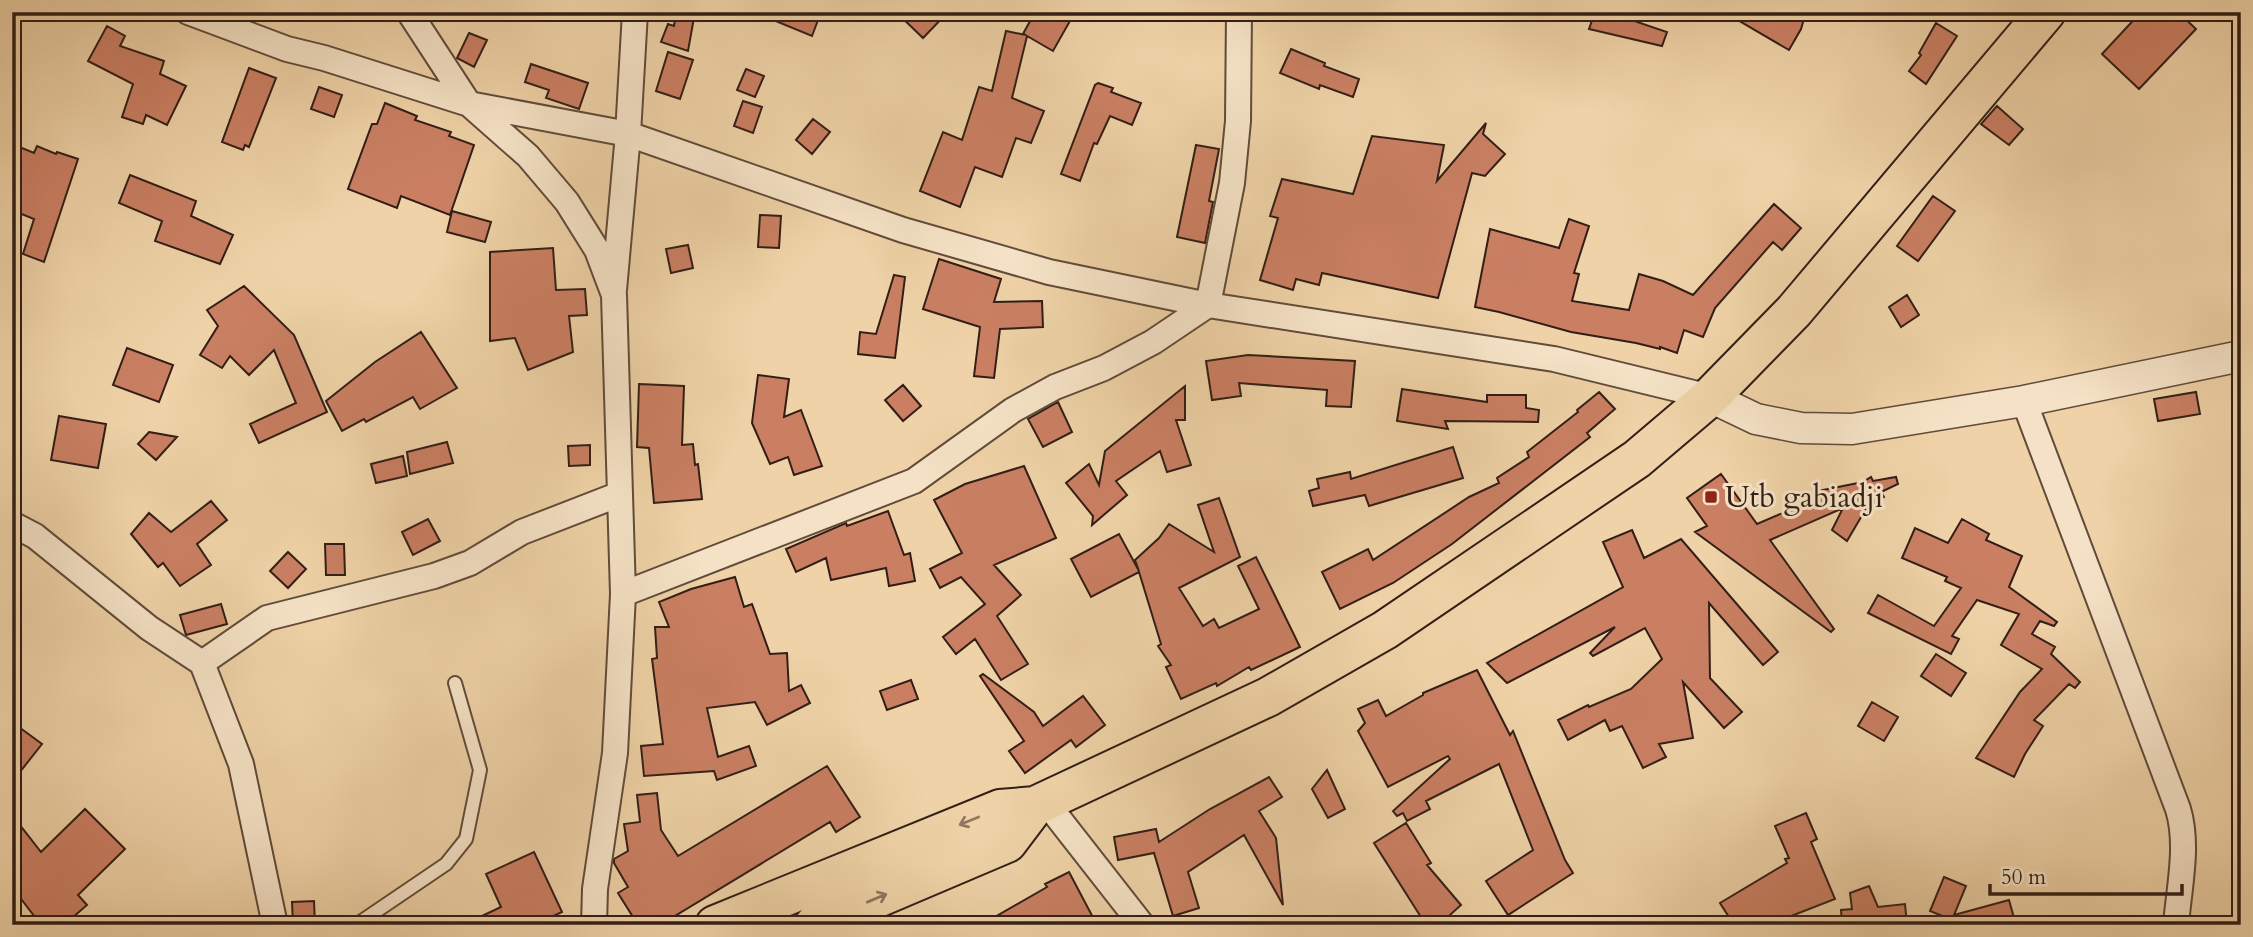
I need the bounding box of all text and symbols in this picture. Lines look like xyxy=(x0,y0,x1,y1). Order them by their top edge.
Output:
place label: Utb gabiadji xyxy=(1725,477,1883,518)
marker: Utb gabiadji xyxy=(1703,489,1719,505)
one-way arrow xyxy=(959,816,981,829)
scale bar xyxy=(1990,853,2183,897)
text: 50 m xyxy=(2001,863,2046,892)
one-way arrow xyxy=(866,891,887,904)

